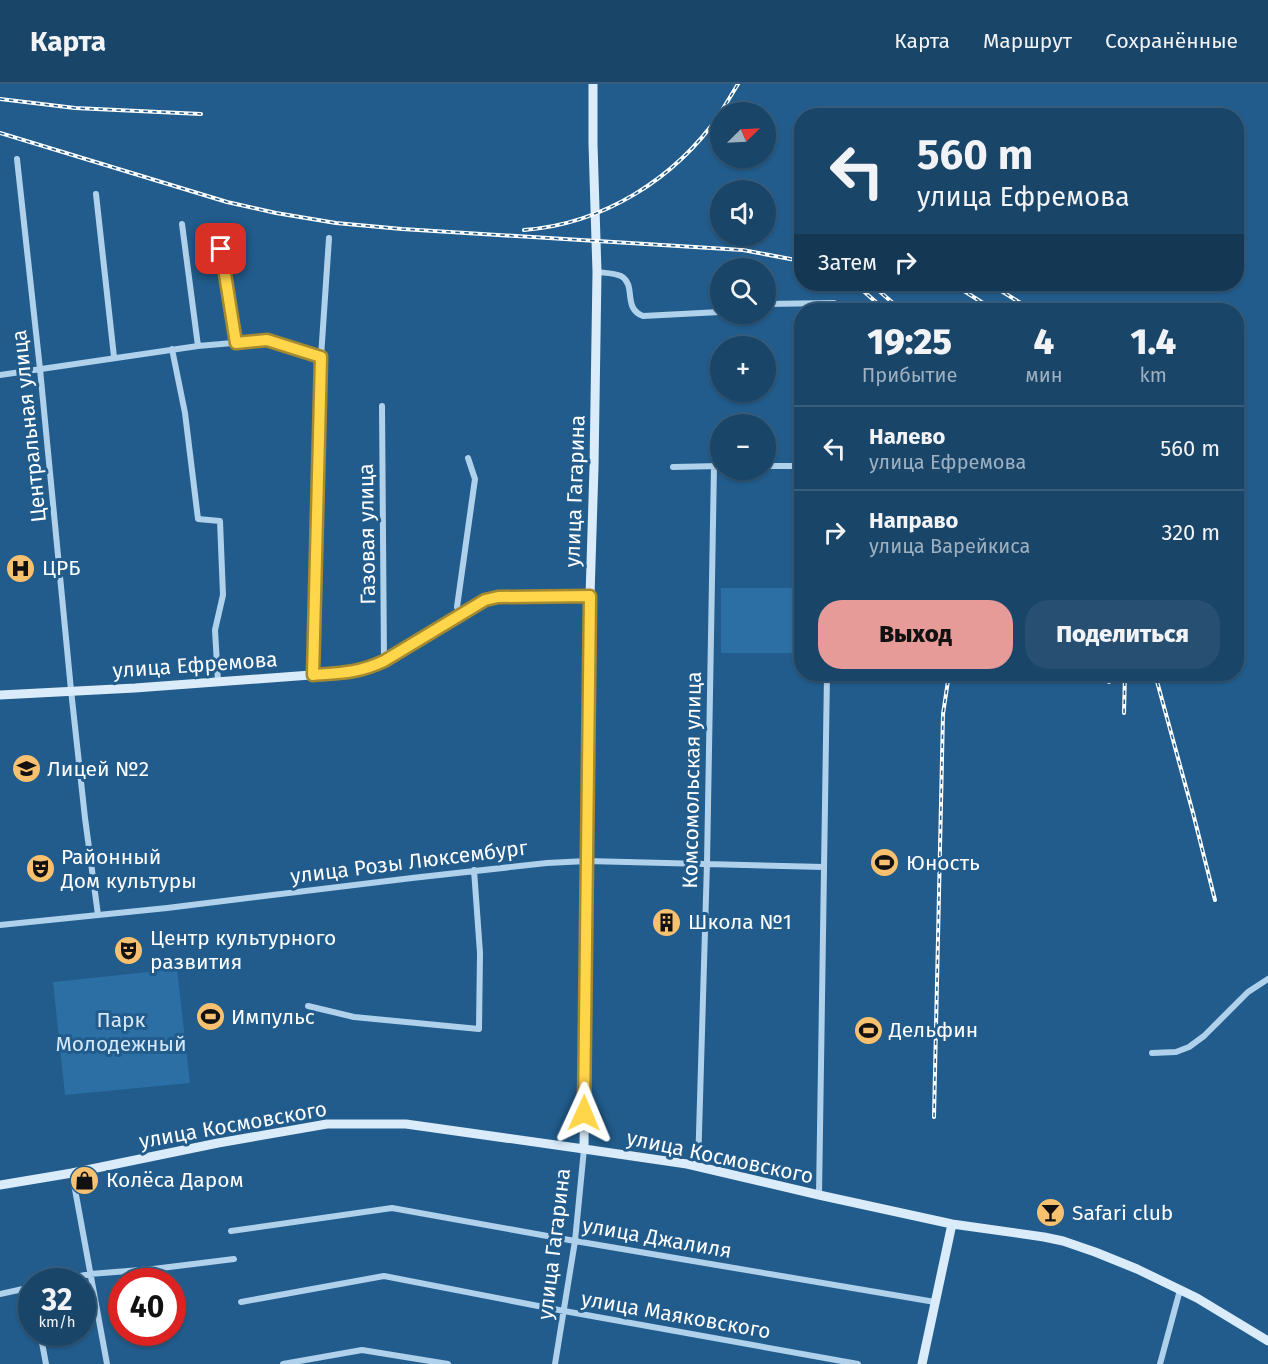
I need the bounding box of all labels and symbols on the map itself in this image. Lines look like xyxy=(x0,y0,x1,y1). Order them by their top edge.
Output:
north arrow xyxy=(710,102,776,168)
pin xyxy=(195,223,246,274)
street label: Центральная улица xyxy=(6,328,52,524)
street label: улица Гагарина xyxy=(559,414,591,568)
street label: Газовая улица xyxy=(353,463,381,605)
hospital icon: ЦРБ xyxy=(5,552,37,584)
place label: ЦРБ xyxy=(42,555,80,581)
street label: улица Ефремова xyxy=(112,646,278,684)
street label: Комсомольская улица xyxy=(677,671,707,889)
school or university icon: Лицей №2 xyxy=(10,753,42,785)
place label: Лицей №2 xyxy=(47,756,149,782)
street label: улица Розы Люксембург xyxy=(289,835,529,889)
place label: Районный Дом культуры xyxy=(60,844,197,894)
sports icon: Юность xyxy=(869,847,901,879)
place label: Юность xyxy=(906,850,980,876)
theatre icon: Районный Дом культуры xyxy=(24,853,56,885)
building icon: Школа №1 xyxy=(651,906,683,938)
place label: Школа №1 xyxy=(688,909,792,935)
place label: Центр культурного развития xyxy=(150,925,336,975)
theatre icon: Центр культурного развития xyxy=(113,934,145,966)
sports icon: Импульс xyxy=(194,1001,226,1033)
place label: Импульс xyxy=(231,1004,315,1030)
park label: Парк Молодежный xyxy=(55,1007,187,1057)
sports icon: Дельфин xyxy=(852,1014,884,1046)
place label: Дельфин xyxy=(888,1017,978,1043)
position arrow xyxy=(552,1081,616,1145)
street label: улица Космовского xyxy=(137,1096,329,1154)
street label: улица Космовского xyxy=(624,1124,816,1190)
shop icon: Колёса Даром xyxy=(69,1164,101,1196)
place label: Колёса Даром xyxy=(106,1167,244,1193)
street label: улица Гагарина xyxy=(532,1167,576,1321)
bar icon: Safari club xyxy=(1035,1197,1067,1229)
place label: Safari club xyxy=(1072,1200,1173,1226)
street label: улица Джалиля xyxy=(580,1212,734,1264)
speed limit sign: 40 xyxy=(108,1268,186,1346)
street label: улица Маяковского xyxy=(579,1286,773,1344)

